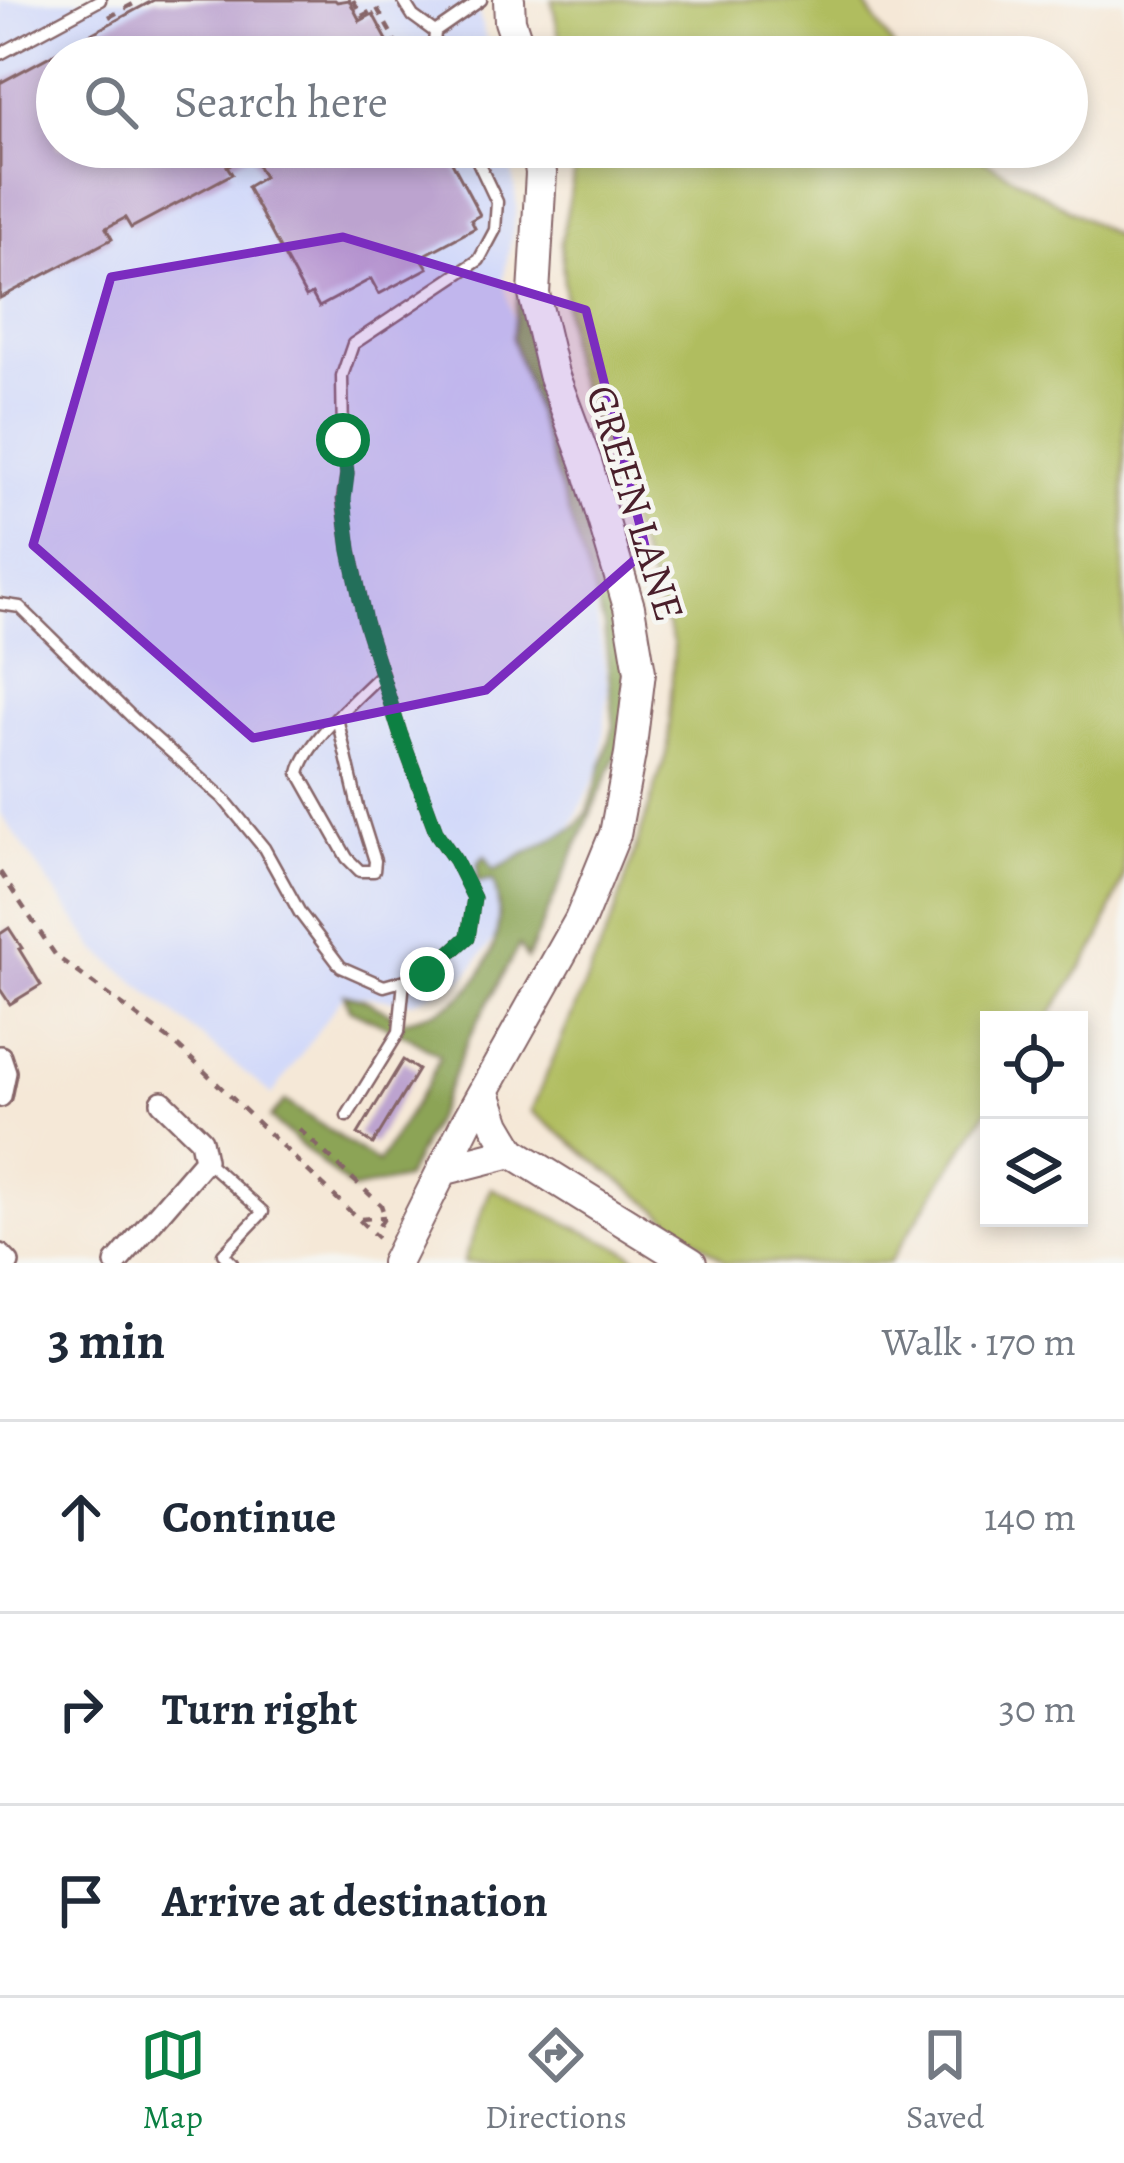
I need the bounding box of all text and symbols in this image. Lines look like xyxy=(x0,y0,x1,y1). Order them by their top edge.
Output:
search box xyxy=(36,36,1088,168)
icon: search xyxy=(78,69,144,135)
text: Search here xyxy=(174,71,388,133)
street label: GREEN LANE xyxy=(573,378,699,628)
route start xyxy=(316,413,370,467)
route end xyxy=(400,947,454,1001)
map controls xyxy=(980,1011,1088,1227)
button: locate xyxy=(980,1011,1088,1119)
button: layers xyxy=(980,1119,1088,1227)
text: 3 min xyxy=(48,1306,165,1376)
text: Walk · 170 m xyxy=(882,1315,1076,1368)
icon: ahead xyxy=(48,1484,114,1550)
text: Continue xyxy=(162,1486,336,1548)
text: 140 m xyxy=(984,1490,1076,1543)
icon: right xyxy=(48,1676,114,1742)
text: Turn right xyxy=(162,1678,357,1740)
text: 30 m xyxy=(999,1682,1076,1735)
icon: arrive xyxy=(48,1868,114,1934)
text: Arrive at destination xyxy=(162,1870,548,1932)
tab: Map xyxy=(140,2022,206,2139)
tab: Directions xyxy=(485,2022,627,2139)
tab: Saved xyxy=(906,2022,984,2139)

